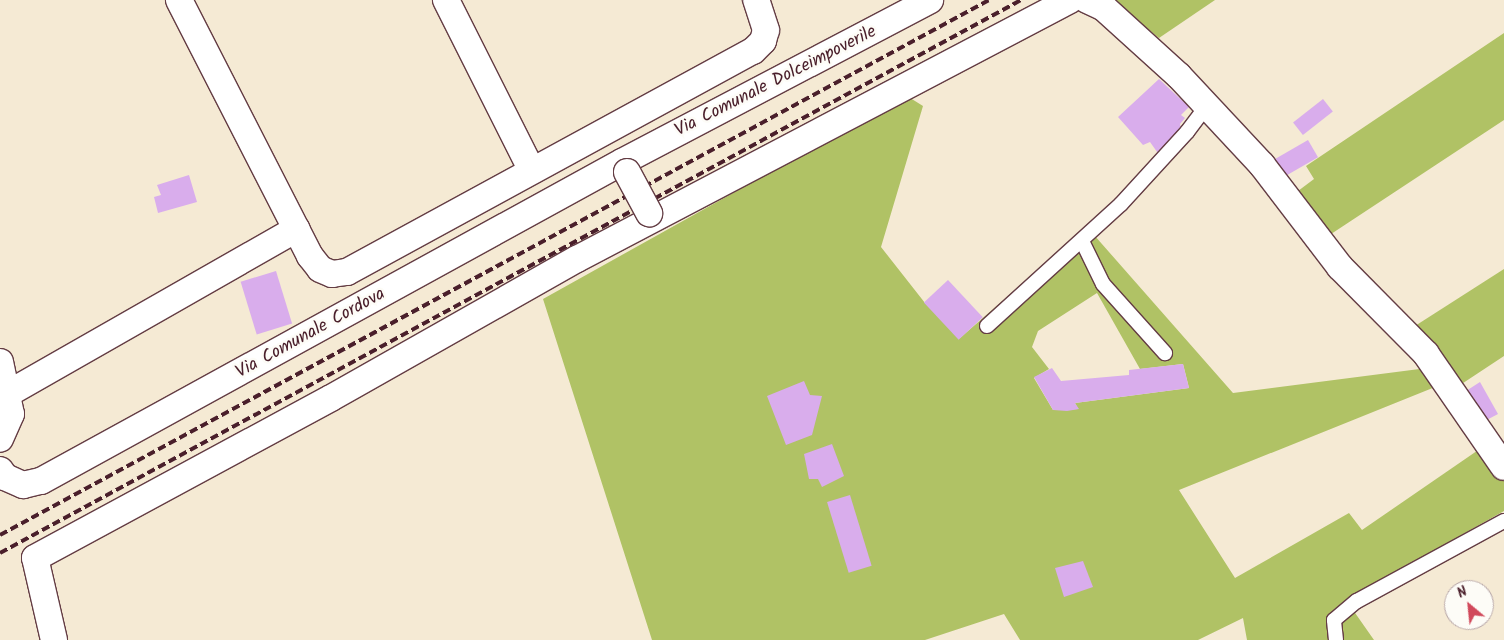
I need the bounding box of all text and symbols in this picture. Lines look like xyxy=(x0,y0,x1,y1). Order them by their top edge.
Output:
street label: Via Comunale Dolceimpoverile xyxy=(672,22,880,142)
street label: Via Comunale Cordova xyxy=(233,284,389,384)
north arrow xyxy=(1444,580,1494,630)
text: N xyxy=(1453,581,1471,604)

